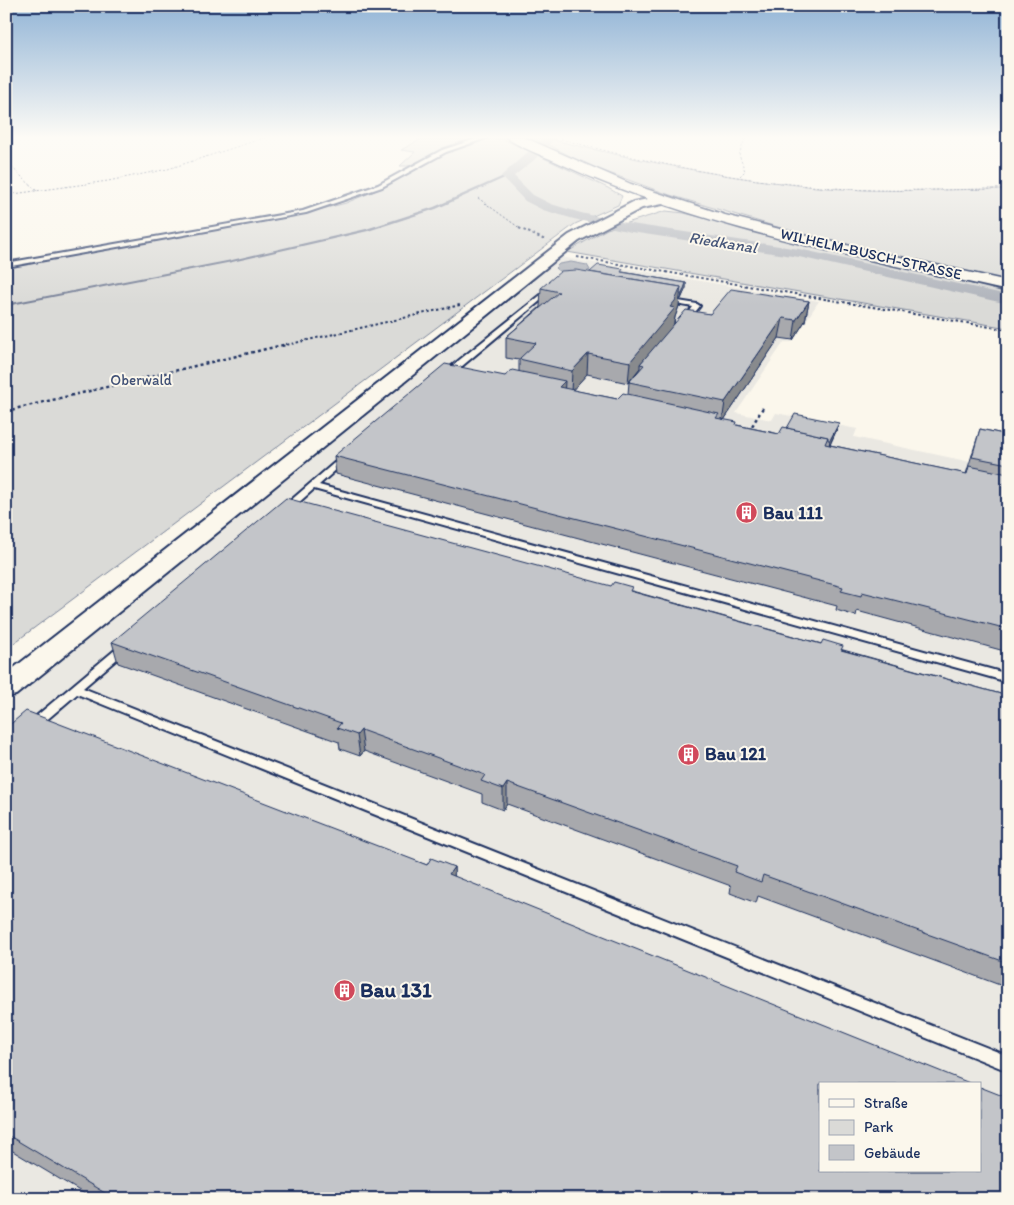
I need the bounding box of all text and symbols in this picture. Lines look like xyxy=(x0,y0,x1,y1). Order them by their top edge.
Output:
street label: WILHELM-BUSCH-STRASSE xyxy=(779,224,963,284)
water label: Riedkanal xyxy=(688,228,760,257)
park label: Oberwald xyxy=(110,371,172,389)
building icon: Bau 111 xyxy=(735,501,759,525)
place label: Bau 111 xyxy=(763,502,824,524)
building icon: Bau 121 xyxy=(677,742,701,766)
place label: Bau 121 xyxy=(705,743,767,765)
place label: Bau 131 xyxy=(360,977,432,1002)
building icon: Bau 131 xyxy=(332,978,356,1002)
legend xyxy=(819,1082,982,1172)
text: Straße xyxy=(864,1094,908,1112)
text: Park xyxy=(864,1118,894,1136)
text: Gebäude xyxy=(864,1144,921,1162)

